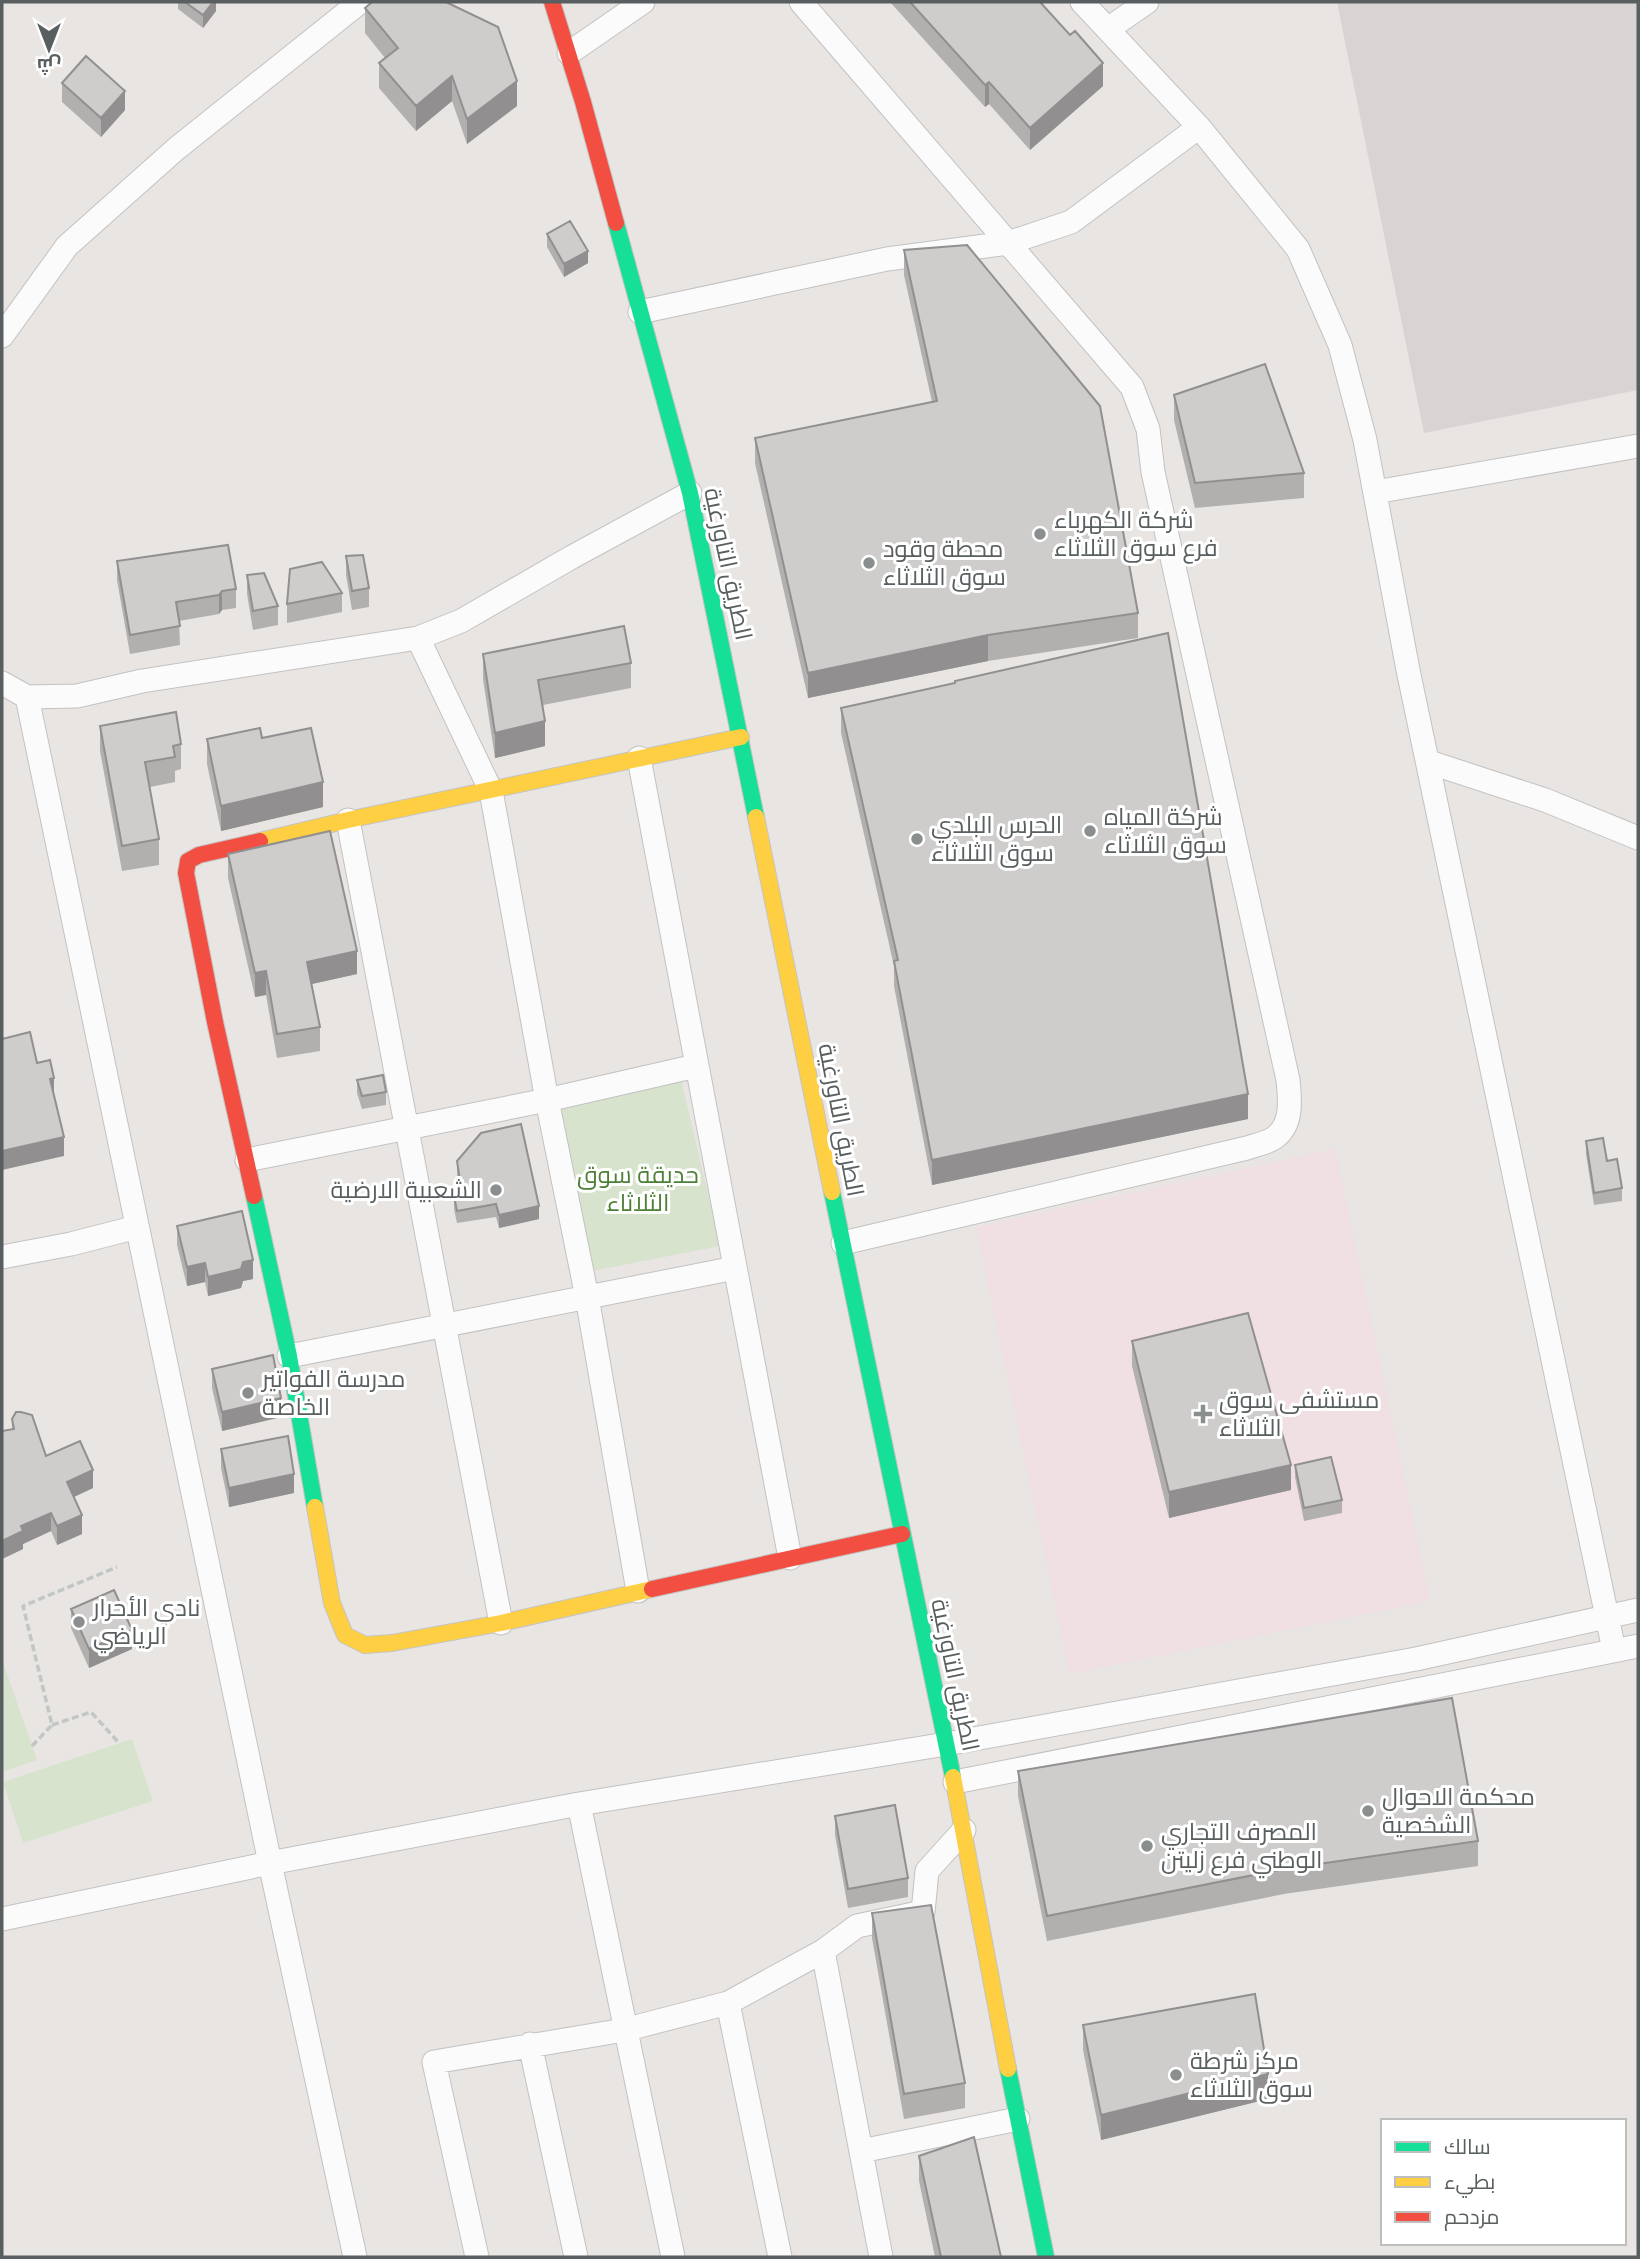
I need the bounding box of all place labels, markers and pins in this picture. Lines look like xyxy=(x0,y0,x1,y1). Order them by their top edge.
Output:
place label: شركة الكهرباء فرع سوق الثلاثاء xyxy=(1054,503,1218,564)
marker: شركة الكهرباء فرع سوق الثلاثاء xyxy=(1032,526,1048,542)
place label: محطة وقود سوق الثلاثاء xyxy=(883,532,1006,592)
marker: محطة وقود سوق الثلاثاء xyxy=(861,555,877,571)
place label: شركة المياه سوق الثلاثاء xyxy=(1104,800,1227,860)
place label: الحرس البلدي سوق الثلاثاء xyxy=(931,808,1062,868)
marker: شركة المياه سوق الثلاثاء xyxy=(1082,823,1098,839)
marker: الحرس البلدي سوق الثلاثاء xyxy=(909,831,925,847)
place label: الشعبية الارضية xyxy=(331,1173,482,1205)
marker: الشعبية الارضية xyxy=(488,1182,504,1198)
place label: مدرسة الفواتير الخاصة xyxy=(260,1362,405,1422)
place label: مستشفى سوق الثلاثاء xyxy=(1219,1383,1379,1443)
marker: مدرسة الفواتير الخاصة xyxy=(240,1385,256,1401)
marker: مستشفى سوق الثلاثاء xyxy=(1193,1404,1213,1424)
place label: نادي الأحرار الرياضي xyxy=(91,1591,200,1654)
marker: نادي الأحرار الرياضي xyxy=(71,1614,87,1630)
place label: محكمة الاحوال الشخصية xyxy=(1382,1780,1535,1840)
marker: محكمة الاحوال الشخصية xyxy=(1360,1803,1376,1819)
place label: المصرف التجاري الوطني فرع زليتن xyxy=(1161,1815,1323,1879)
marker: المصرف التجاري الوطني فرع زليتن xyxy=(1139,1838,1155,1854)
place label: مركز شرطة سوق الثلاثاء xyxy=(1190,2044,1313,2104)
marker: مركز شرطة سوق الثلاثاء xyxy=(1168,2067,1184,2083)

